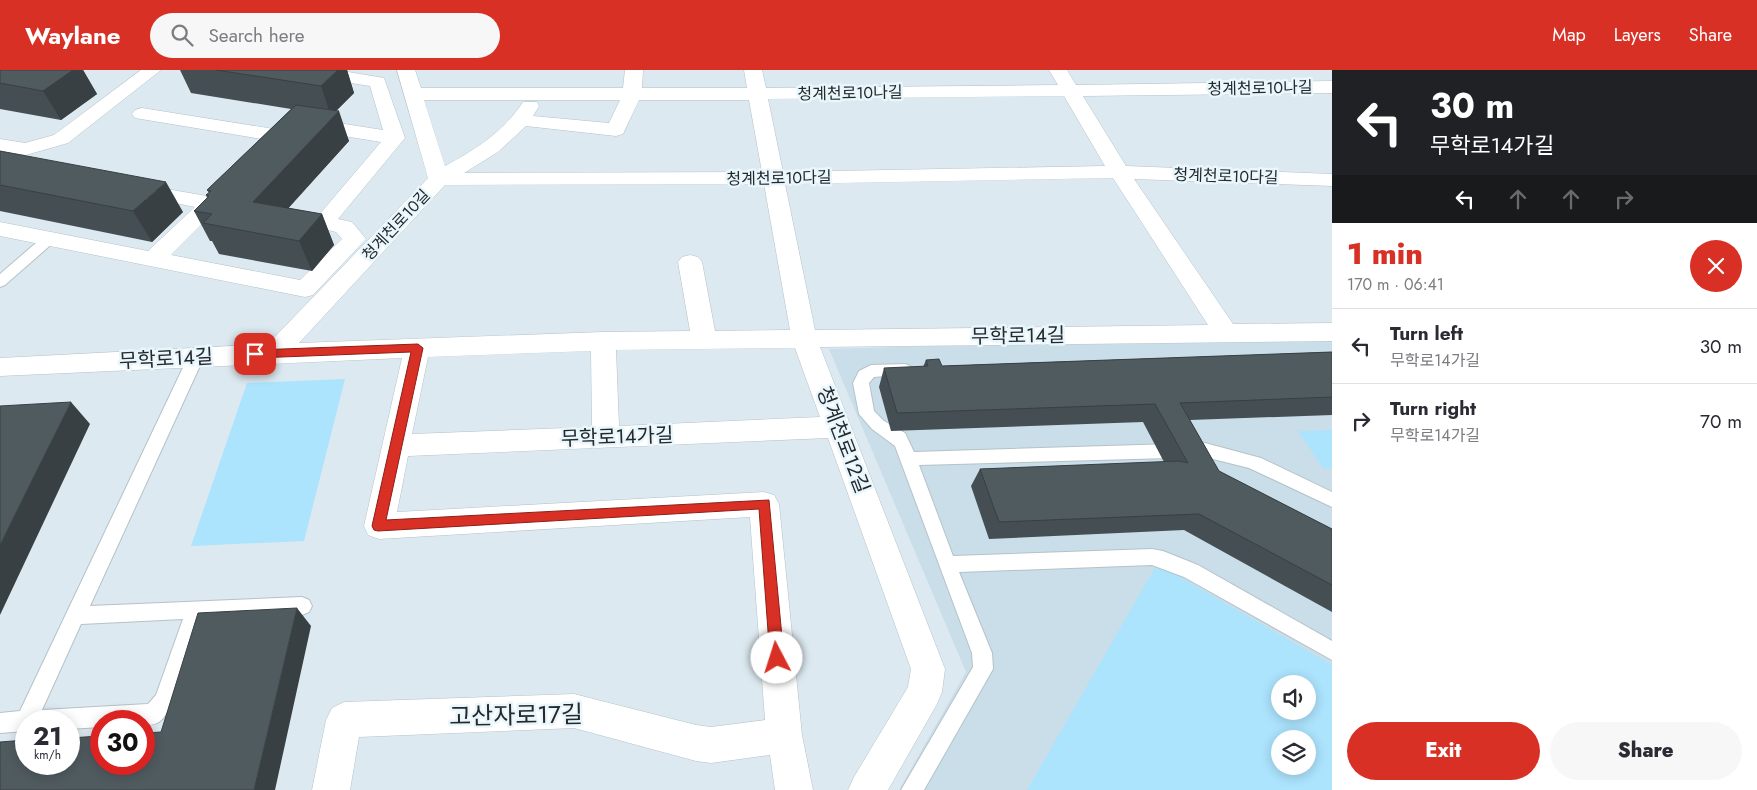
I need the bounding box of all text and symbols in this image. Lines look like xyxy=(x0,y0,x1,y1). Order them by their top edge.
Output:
search box xyxy=(150,13,500,58)
text: Waylane xyxy=(25,18,120,53)
icon: search xyxy=(168,21,196,49)
text: Search here xyxy=(208,22,305,49)
text: Map xyxy=(1552,22,1586,48)
text: Layers xyxy=(1614,22,1661,48)
text: Share xyxy=(1689,22,1732,48)
street label: 청계천로10나길 xyxy=(1207,76,1313,100)
street label: 청계천로10나길 xyxy=(797,81,903,105)
text: 30 m xyxy=(1430,81,1514,131)
icon: left xyxy=(1347,90,1412,155)
text: 무학로14가길 xyxy=(1430,129,1554,161)
street label: 청계천로10다길 xyxy=(1173,163,1279,189)
street label: 청계천로10다길 xyxy=(726,166,832,190)
street label: 청계천로10길 xyxy=(357,184,435,266)
icon: left xyxy=(1451,185,1479,213)
icon: ahead xyxy=(1504,185,1532,213)
icon: ahead xyxy=(1557,185,1585,213)
icon: right xyxy=(1610,185,1638,213)
text: 1 min xyxy=(1347,232,1423,275)
button: close xyxy=(1690,240,1742,292)
text: 170 m · 06:41 xyxy=(1347,273,1444,296)
text: Turn left xyxy=(1390,320,1463,347)
street label: 무학로14길 xyxy=(971,321,1065,351)
icon: left xyxy=(1347,332,1375,360)
pin xyxy=(234,333,276,375)
text: 30 m xyxy=(1700,333,1742,360)
icon: arrive xyxy=(241,340,269,368)
street label: 무학로14길 xyxy=(118,342,214,376)
text: 무학로14가길 xyxy=(1390,349,1480,372)
street label: 청계천로12길 xyxy=(809,382,877,498)
text: Turn right xyxy=(1390,395,1476,422)
icon: right xyxy=(1347,407,1375,435)
text: 70 m xyxy=(1700,408,1742,435)
street label: 무학로14가길 xyxy=(560,421,674,453)
text: 무학로14가길 xyxy=(1390,424,1480,447)
position arrow xyxy=(750,631,802,683)
map controls xyxy=(1271,675,1316,775)
button: sound xyxy=(1271,675,1316,720)
street label: 고산자로17길 xyxy=(449,696,583,734)
speed limit sign: 30 xyxy=(90,710,155,775)
text: 21 xyxy=(33,718,62,754)
button: Exit xyxy=(1347,722,1540,780)
button: Share xyxy=(1550,722,1742,780)
button: layers xyxy=(1271,730,1316,775)
text: km/h xyxy=(34,746,61,764)

